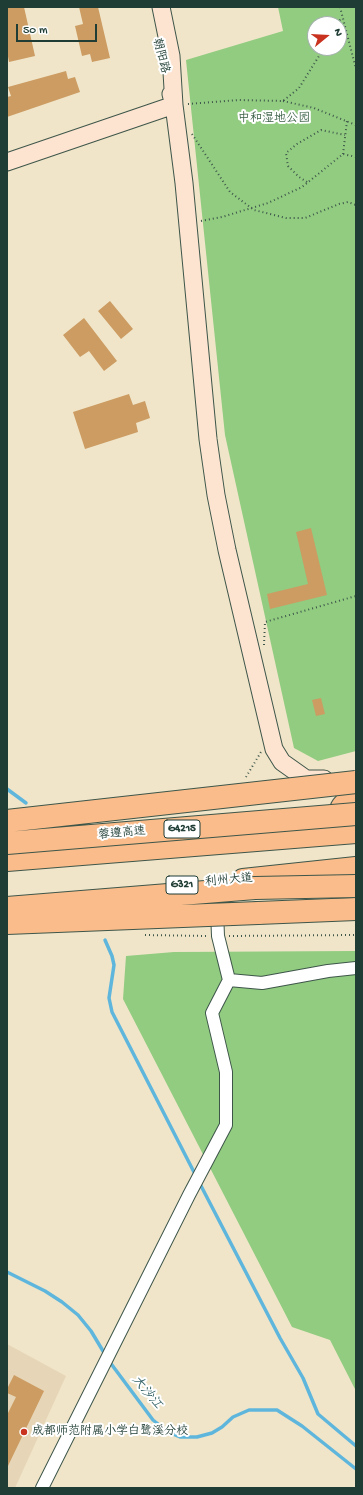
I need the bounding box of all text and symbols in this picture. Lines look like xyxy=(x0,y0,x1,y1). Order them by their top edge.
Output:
scale bar xyxy=(18,16,99,42)
north arrow xyxy=(307,16,347,56)
text: 50 m xyxy=(23,24,48,38)
text: N xyxy=(331,27,344,38)
street label: 朝阳路 xyxy=(149,37,171,75)
park label: 中和湿地公园 xyxy=(238,112,310,126)
road number: G4215 xyxy=(164,820,200,838)
street label: 蓉遵高速 xyxy=(97,825,147,843)
street label: 利州大道 xyxy=(204,872,254,890)
road number: G321 xyxy=(166,876,198,894)
water label: 大沙江 xyxy=(127,1373,165,1413)
place label: 成都师范附属小学白鹭溪分校 xyxy=(32,1425,188,1439)
marker: 成都师范附属小学白鹭溪分校 xyxy=(19,1427,29,1437)

